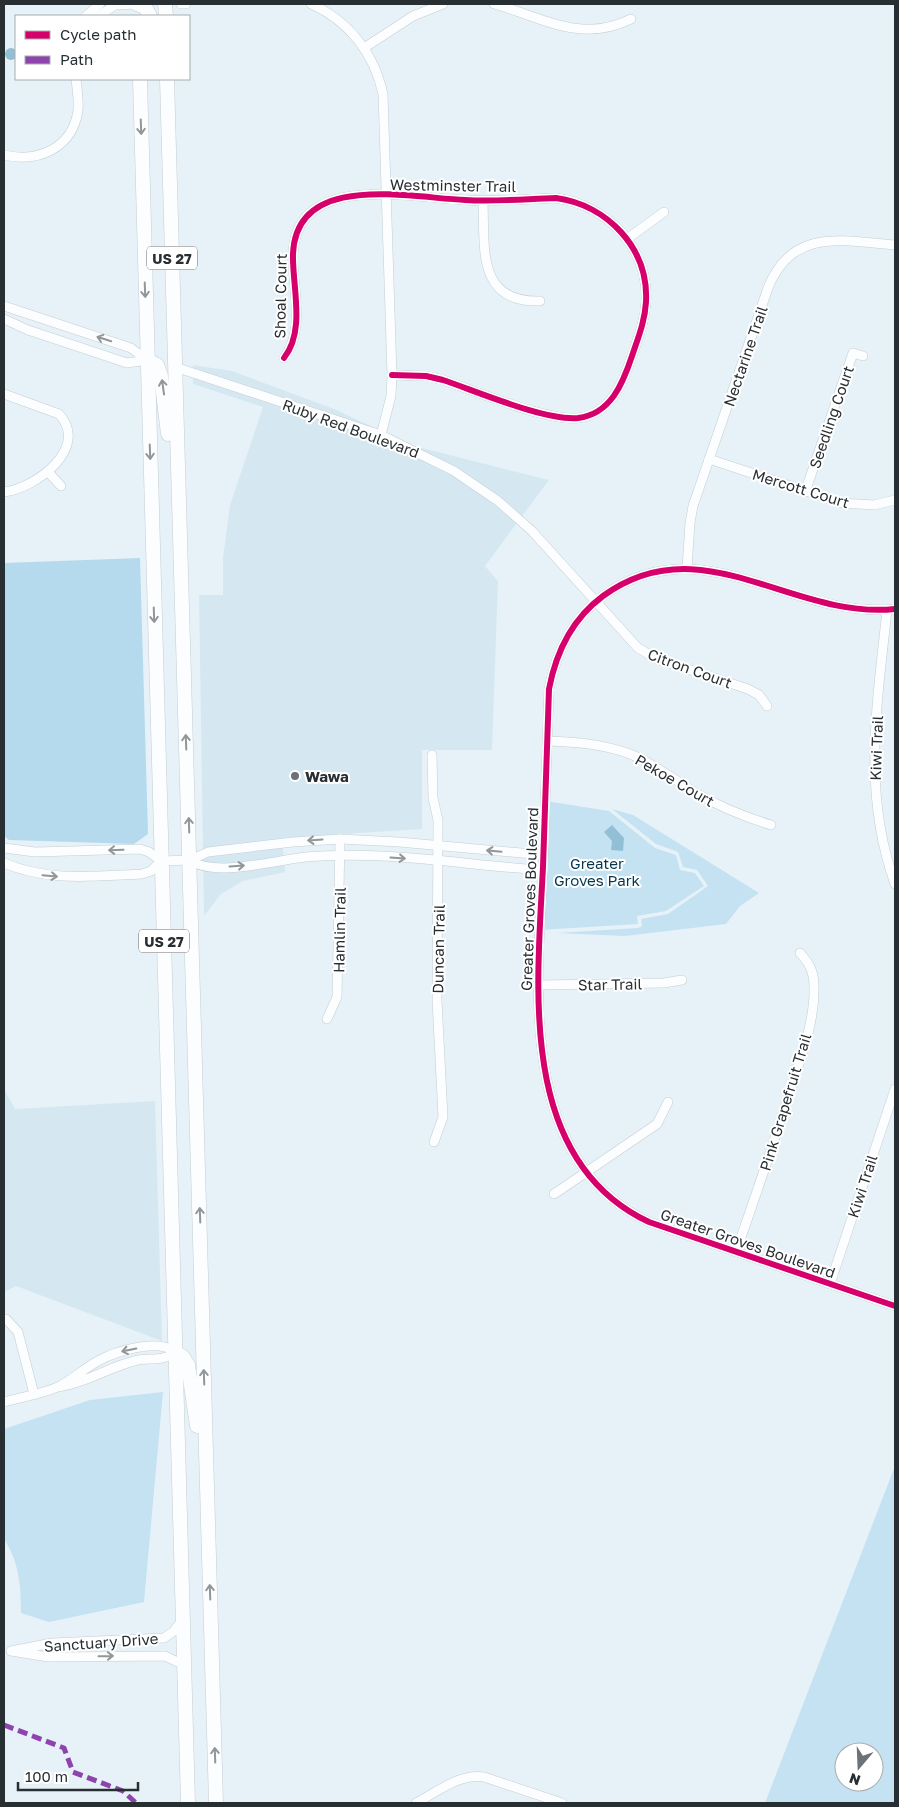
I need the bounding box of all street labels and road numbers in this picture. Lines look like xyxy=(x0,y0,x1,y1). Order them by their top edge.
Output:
street label: Westminster Trail xyxy=(390,175,516,195)
road number: US 27 xyxy=(147,247,197,270)
street label: Shoal Court xyxy=(270,253,290,339)
street label: Nectarine Trail xyxy=(719,303,771,409)
street label: Seedling Court xyxy=(805,363,857,471)
street label: Ruby Red Boulevard xyxy=(280,395,422,461)
street label: Mercott Court xyxy=(750,465,852,511)
street label: Citron Court xyxy=(645,644,735,692)
street label: Kiwi Trail xyxy=(866,715,886,781)
street label: Pekoe Court xyxy=(632,750,718,810)
street label: Greater Groves Boulevard xyxy=(517,807,541,991)
street label: Hamlin Trail xyxy=(329,887,349,973)
street label: Duncan Trail xyxy=(428,904,448,994)
road number: US 27 xyxy=(139,929,189,952)
street label: Star Trail xyxy=(578,974,643,994)
street label: Pink Grapefruit Trail xyxy=(755,1031,815,1173)
street label: Kiwi Trail xyxy=(843,1152,881,1220)
street label: Greater Groves Boulevard xyxy=(658,1205,838,1281)
street label: Sanctuary Drive xyxy=(43,1629,159,1655)

